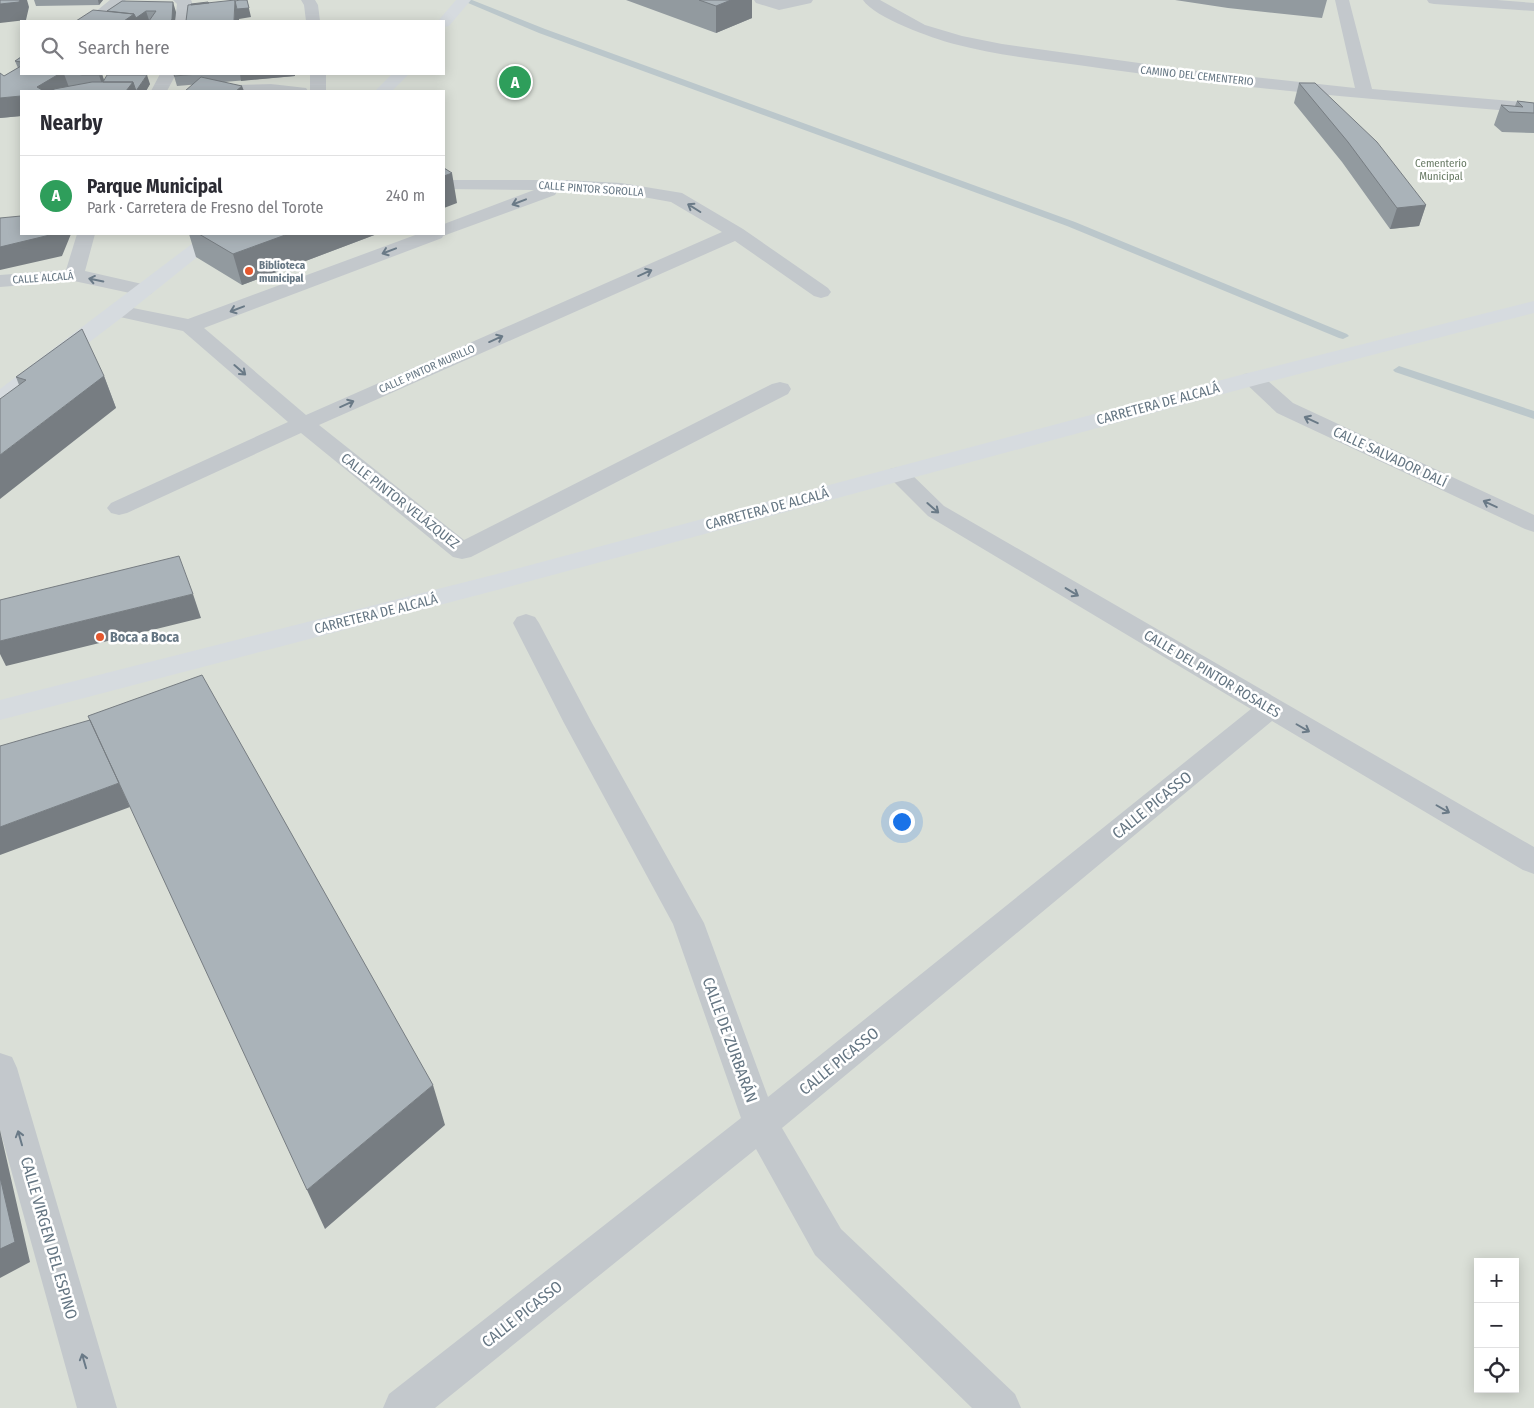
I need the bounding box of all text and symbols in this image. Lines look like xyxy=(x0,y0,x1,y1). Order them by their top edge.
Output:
search box xyxy=(20,20,445,75)
icon: search xyxy=(38,34,66,62)
text: Search here xyxy=(78,36,170,59)
pin: A xyxy=(499,63,531,101)
street label: CAMINO DEL CEMENTERIO xyxy=(1140,64,1254,88)
text: Nearby xyxy=(40,110,102,136)
park label: Cementerio Municipal xyxy=(1415,157,1467,183)
text: Parque Municipal xyxy=(87,175,222,198)
street label: CALLE PINTOR SOROLLA xyxy=(538,179,644,199)
text: A xyxy=(52,186,60,205)
text: 240 m xyxy=(386,186,425,205)
text: Park · Carretera de Fresno del Torote xyxy=(87,198,323,217)
one-way arrow xyxy=(512,198,527,207)
one-way arrow xyxy=(688,202,702,212)
one-way arrow xyxy=(382,247,397,256)
place label: Biblioteca municipal xyxy=(259,259,306,285)
marker: Biblioteca municipal xyxy=(243,265,255,277)
street label: CALLE ALCALÁ xyxy=(12,268,74,287)
one-way arrow xyxy=(637,268,652,278)
one-way arrow xyxy=(89,275,105,284)
one-way arrow xyxy=(230,304,245,314)
one-way arrow xyxy=(488,333,503,343)
street label: CALLE PINTOR MURILLO xyxy=(377,342,477,396)
one-way arrow xyxy=(233,364,246,375)
street label: CARRETERA DE ALCALÁ xyxy=(1094,378,1222,429)
one-way arrow xyxy=(339,399,354,409)
one-way arrow xyxy=(1304,414,1319,424)
street label: CALLE SALVADOR DALÍ xyxy=(1330,422,1450,491)
street label: CALLE PINTOR VELÁZQUEZ xyxy=(337,449,464,553)
street label: CARRETERA DE ALCALÁ xyxy=(703,483,831,534)
one-way arrow xyxy=(1483,498,1498,508)
one-way arrow xyxy=(927,502,940,514)
one-way arrow xyxy=(1065,587,1079,597)
street label: CARRETERA DE ALCALÁ xyxy=(312,589,440,638)
street label: CALLE DEL PINTOR ROSALES xyxy=(1141,626,1283,722)
place label: Boca a Boca xyxy=(110,629,179,646)
marker: Boca a Boca xyxy=(94,631,106,643)
one-way arrow xyxy=(1295,723,1309,733)
street label: CALLE PICASSO xyxy=(1108,767,1196,843)
one-way arrow xyxy=(1435,805,1450,815)
your location xyxy=(889,809,915,835)
street label: CALLE DE ZURBARÁN xyxy=(698,975,762,1105)
street label: CALLE PICASSO xyxy=(795,1023,883,1099)
one-way arrow xyxy=(14,1130,24,1146)
street label: CALLE VIRGEN DEL ESPINO xyxy=(17,1154,81,1322)
map controls xyxy=(1474,1258,1519,1393)
button: + xyxy=(1474,1258,1519,1303)
street label: CALLE PICASSO xyxy=(478,1277,566,1351)
button: − xyxy=(1474,1303,1519,1348)
button: locate xyxy=(1474,1348,1519,1393)
one-way arrow xyxy=(78,1354,88,1370)

